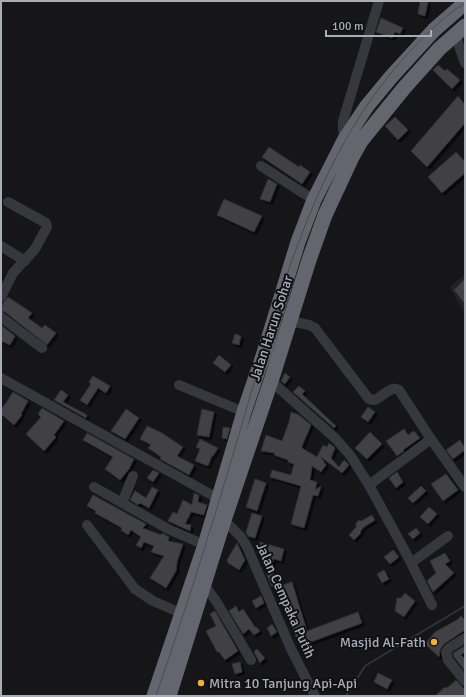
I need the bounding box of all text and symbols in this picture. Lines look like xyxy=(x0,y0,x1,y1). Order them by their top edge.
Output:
scale bar xyxy=(326,12,431,38)
text: 100 m xyxy=(332,19,364,34)
street label: Jalan Harun Sohar xyxy=(246,272,297,383)
street label: Jalan Cempaka Putih xyxy=(252,540,319,661)
place label: Masjid Al-Fath xyxy=(340,634,426,651)
marker: Masjid Al-Fath xyxy=(429,637,439,647)
place label: Mitra 10 Tanjung Api-Api xyxy=(209,675,357,692)
marker: Mitra 10 Tanjung Api-Api xyxy=(196,678,206,688)

